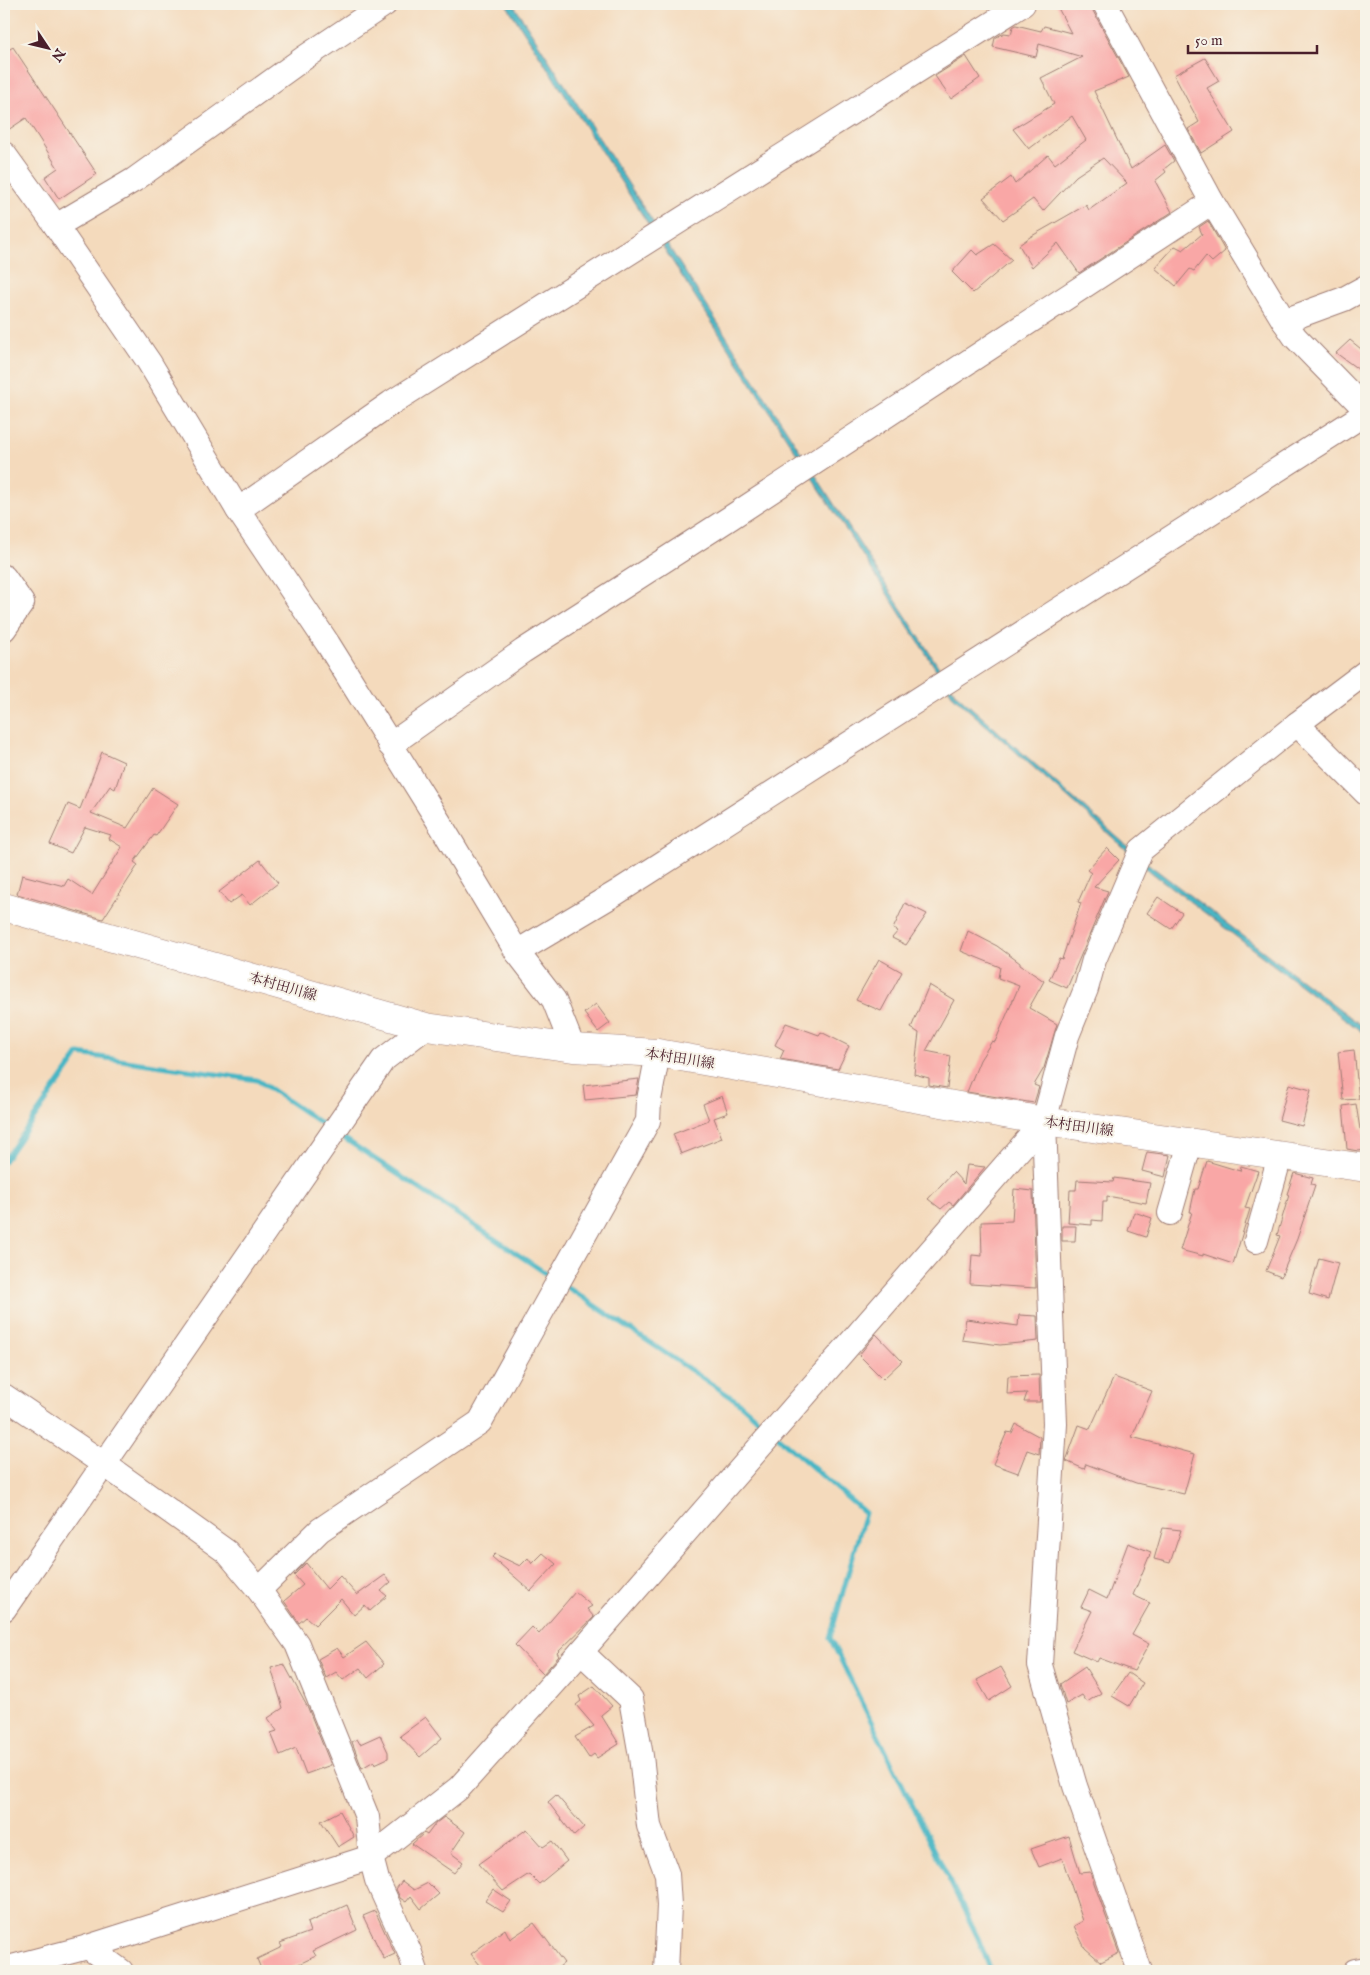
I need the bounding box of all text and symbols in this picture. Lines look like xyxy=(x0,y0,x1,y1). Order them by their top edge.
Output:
north arrow xyxy=(22,22,72,72)
scale bar xyxy=(1188,22,1316,54)
text: 50 m xyxy=(1195,31,1223,50)
text: N xyxy=(47,44,69,65)
street label: 本村田川線 xyxy=(247,969,319,1005)
street label: 本村田川線 xyxy=(644,1045,716,1073)
street label: 本村田川線 xyxy=(1043,1113,1115,1141)

